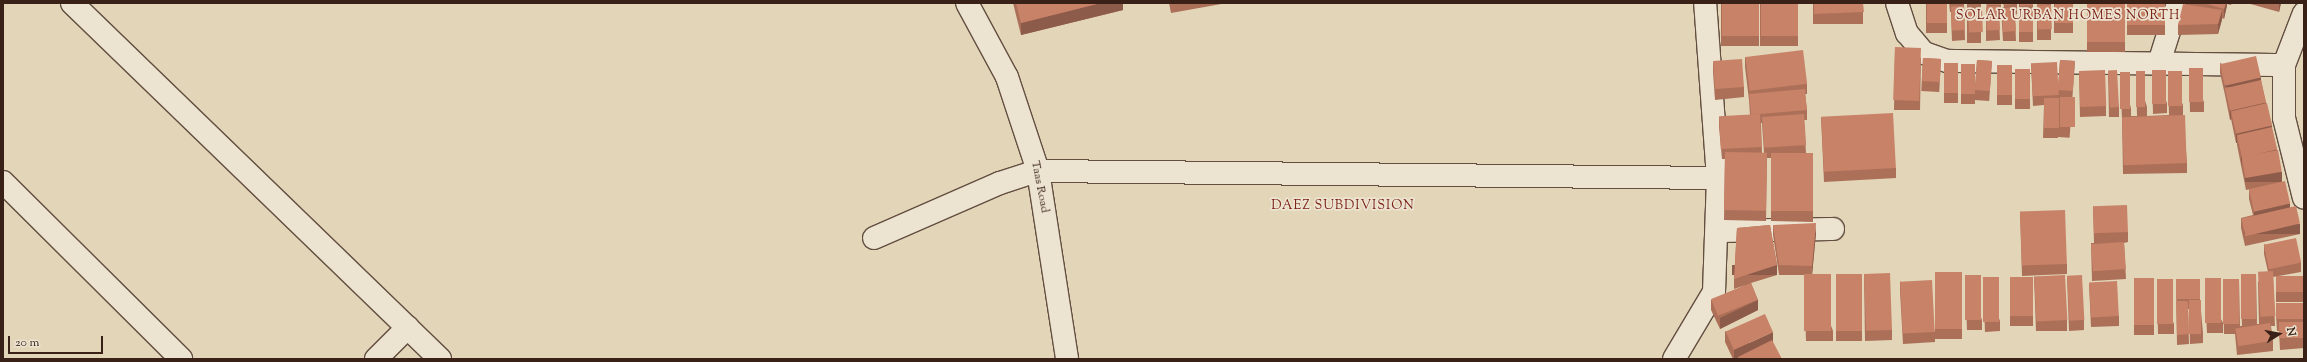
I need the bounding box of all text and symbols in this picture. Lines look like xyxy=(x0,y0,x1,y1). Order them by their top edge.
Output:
district label: SOLAR URBAN HOMES NORTH xyxy=(1956,8,2180,24)
street label: Taas Road xyxy=(1027,160,1051,214)
district label: DAEZ SUBDIVISION xyxy=(1271,198,1415,214)
north arrow xyxy=(2259,314,2299,354)
text: N xyxy=(2282,326,2299,338)
scale bar xyxy=(10,328,105,354)
text: 20 m xyxy=(15,334,39,352)

